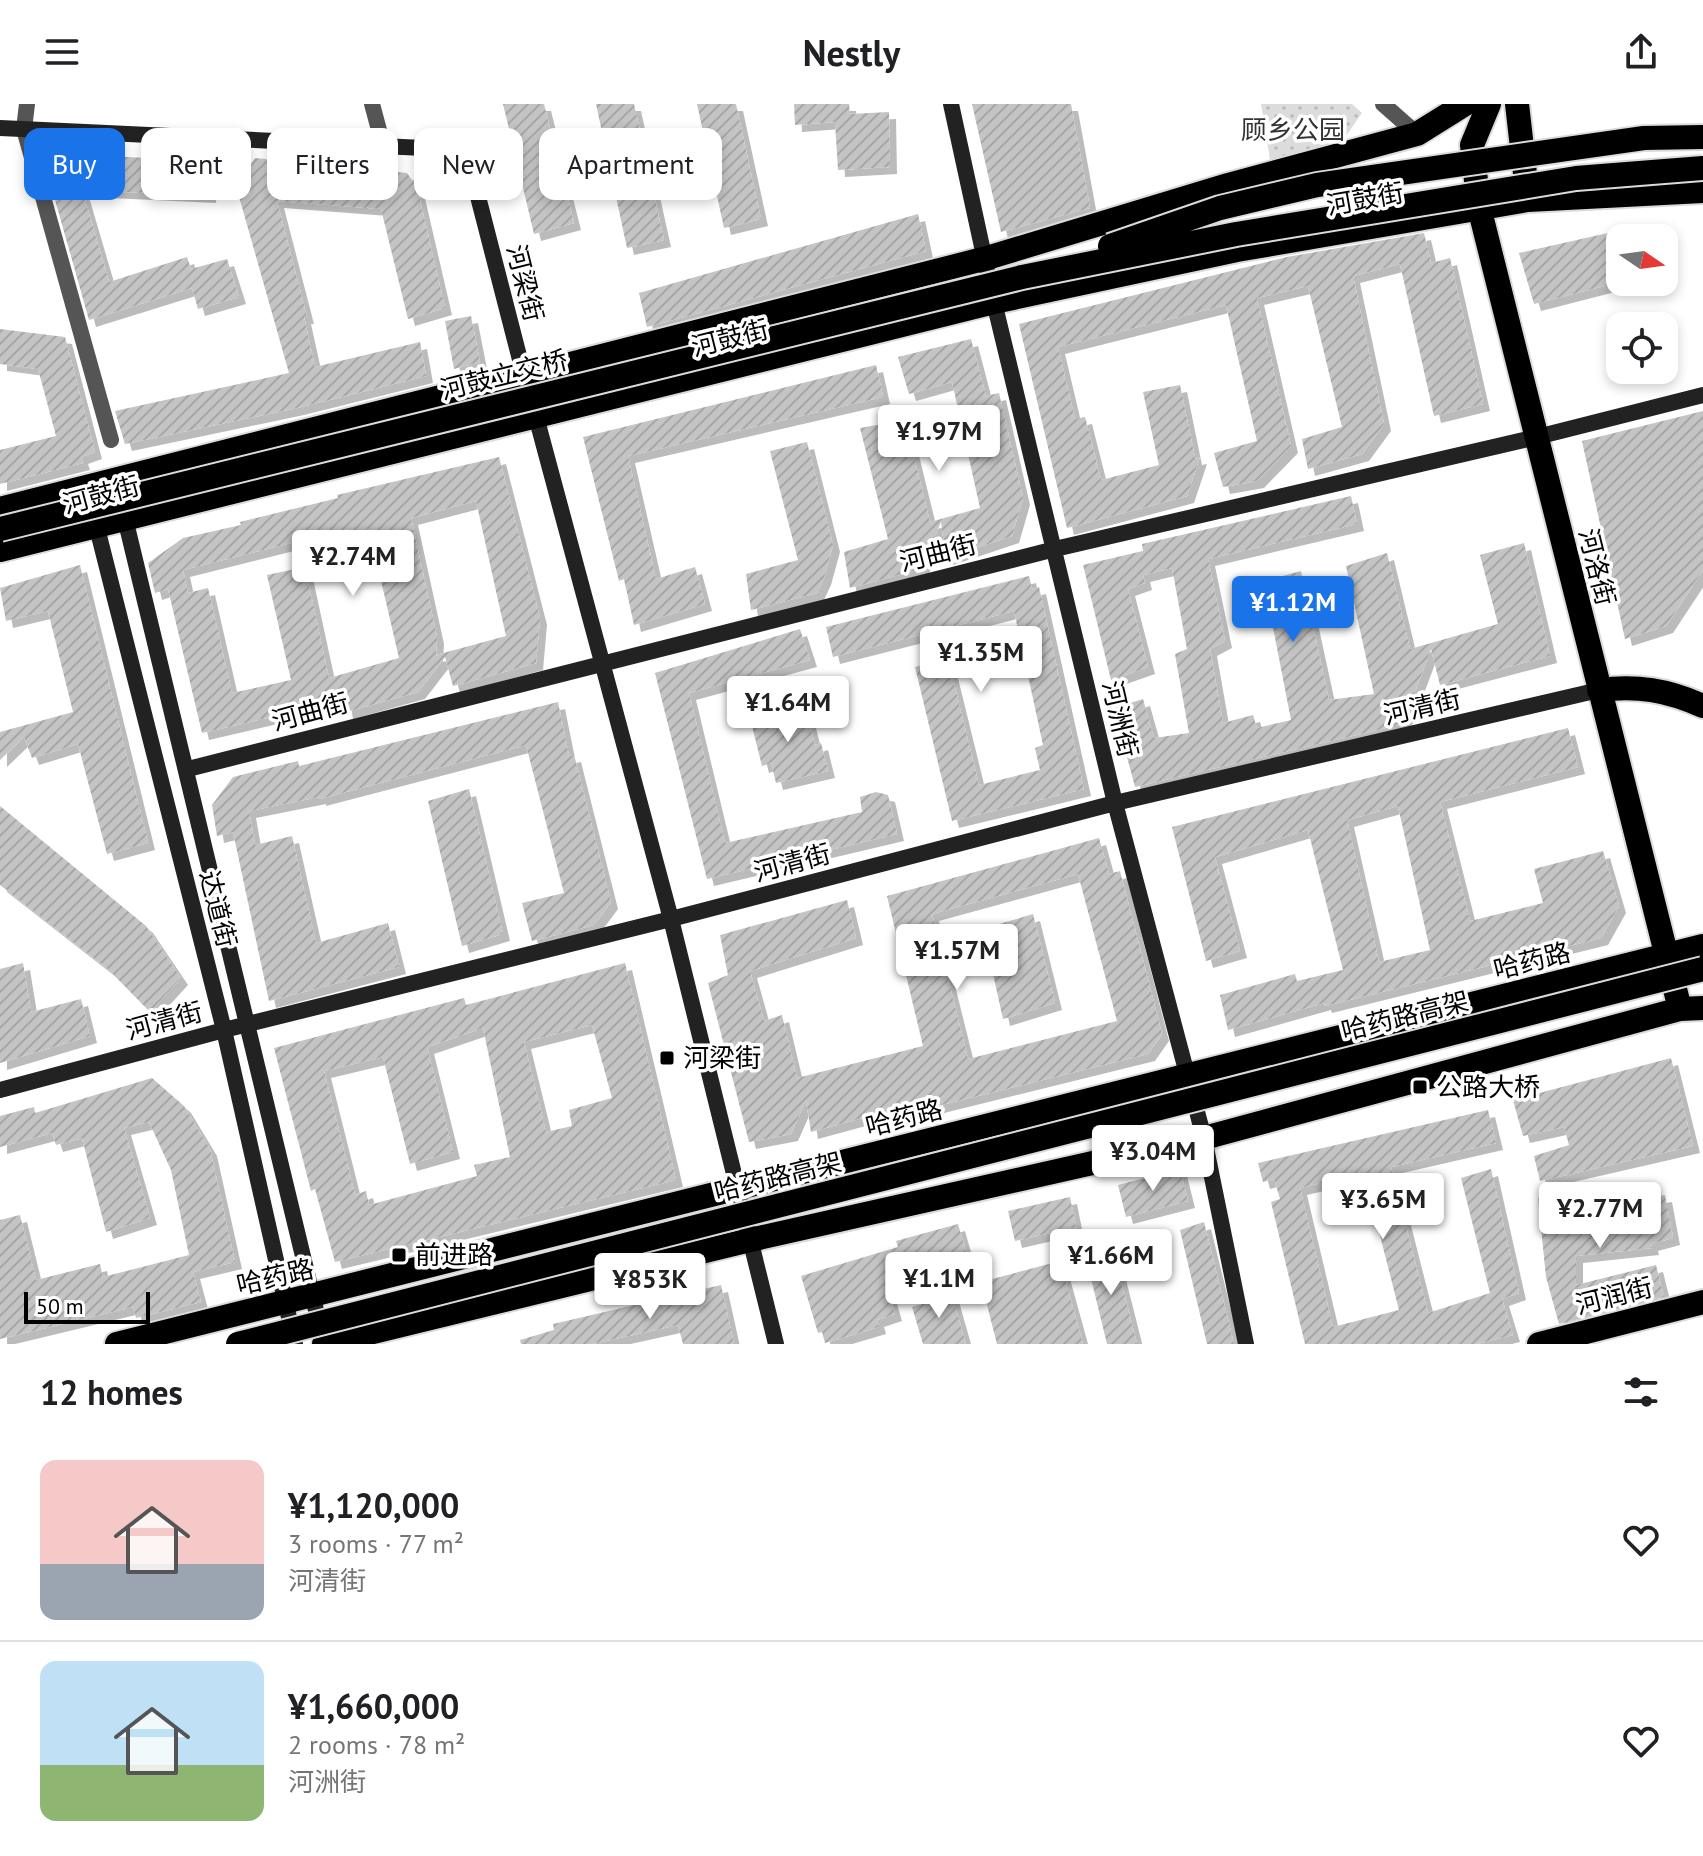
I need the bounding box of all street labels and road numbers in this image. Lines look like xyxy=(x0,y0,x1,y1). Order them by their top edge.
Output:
street label: 河鼓街 xyxy=(1324,175,1406,222)
street label: 河梁街 xyxy=(500,241,551,325)
street label: 河鼓街 xyxy=(688,312,772,363)
street label: 河鼓立交桥 xyxy=(437,343,571,406)
street label: 河鼓街 xyxy=(59,468,143,521)
street label: 河洛街 xyxy=(1572,525,1623,609)
street label: 河曲街 xyxy=(896,527,980,578)
street label: 河洲街 xyxy=(1096,677,1145,761)
street label: 河清街 xyxy=(1380,682,1464,731)
street label: 河曲街 xyxy=(268,685,352,738)
street label: 河清街 xyxy=(750,836,834,889)
street label: 达道街 xyxy=(193,867,244,951)
street label: 哈药路 xyxy=(1490,935,1574,986)
street label: 哈药路高架 xyxy=(1338,984,1472,1047)
street label: 河清街 xyxy=(122,994,206,1047)
street label: 哈药路 xyxy=(862,1092,946,1143)
street label: 哈药路高架 xyxy=(711,1145,845,1208)
street label: 哈药路 xyxy=(233,1252,317,1301)
street label: 河润街 xyxy=(1572,1270,1656,1321)

